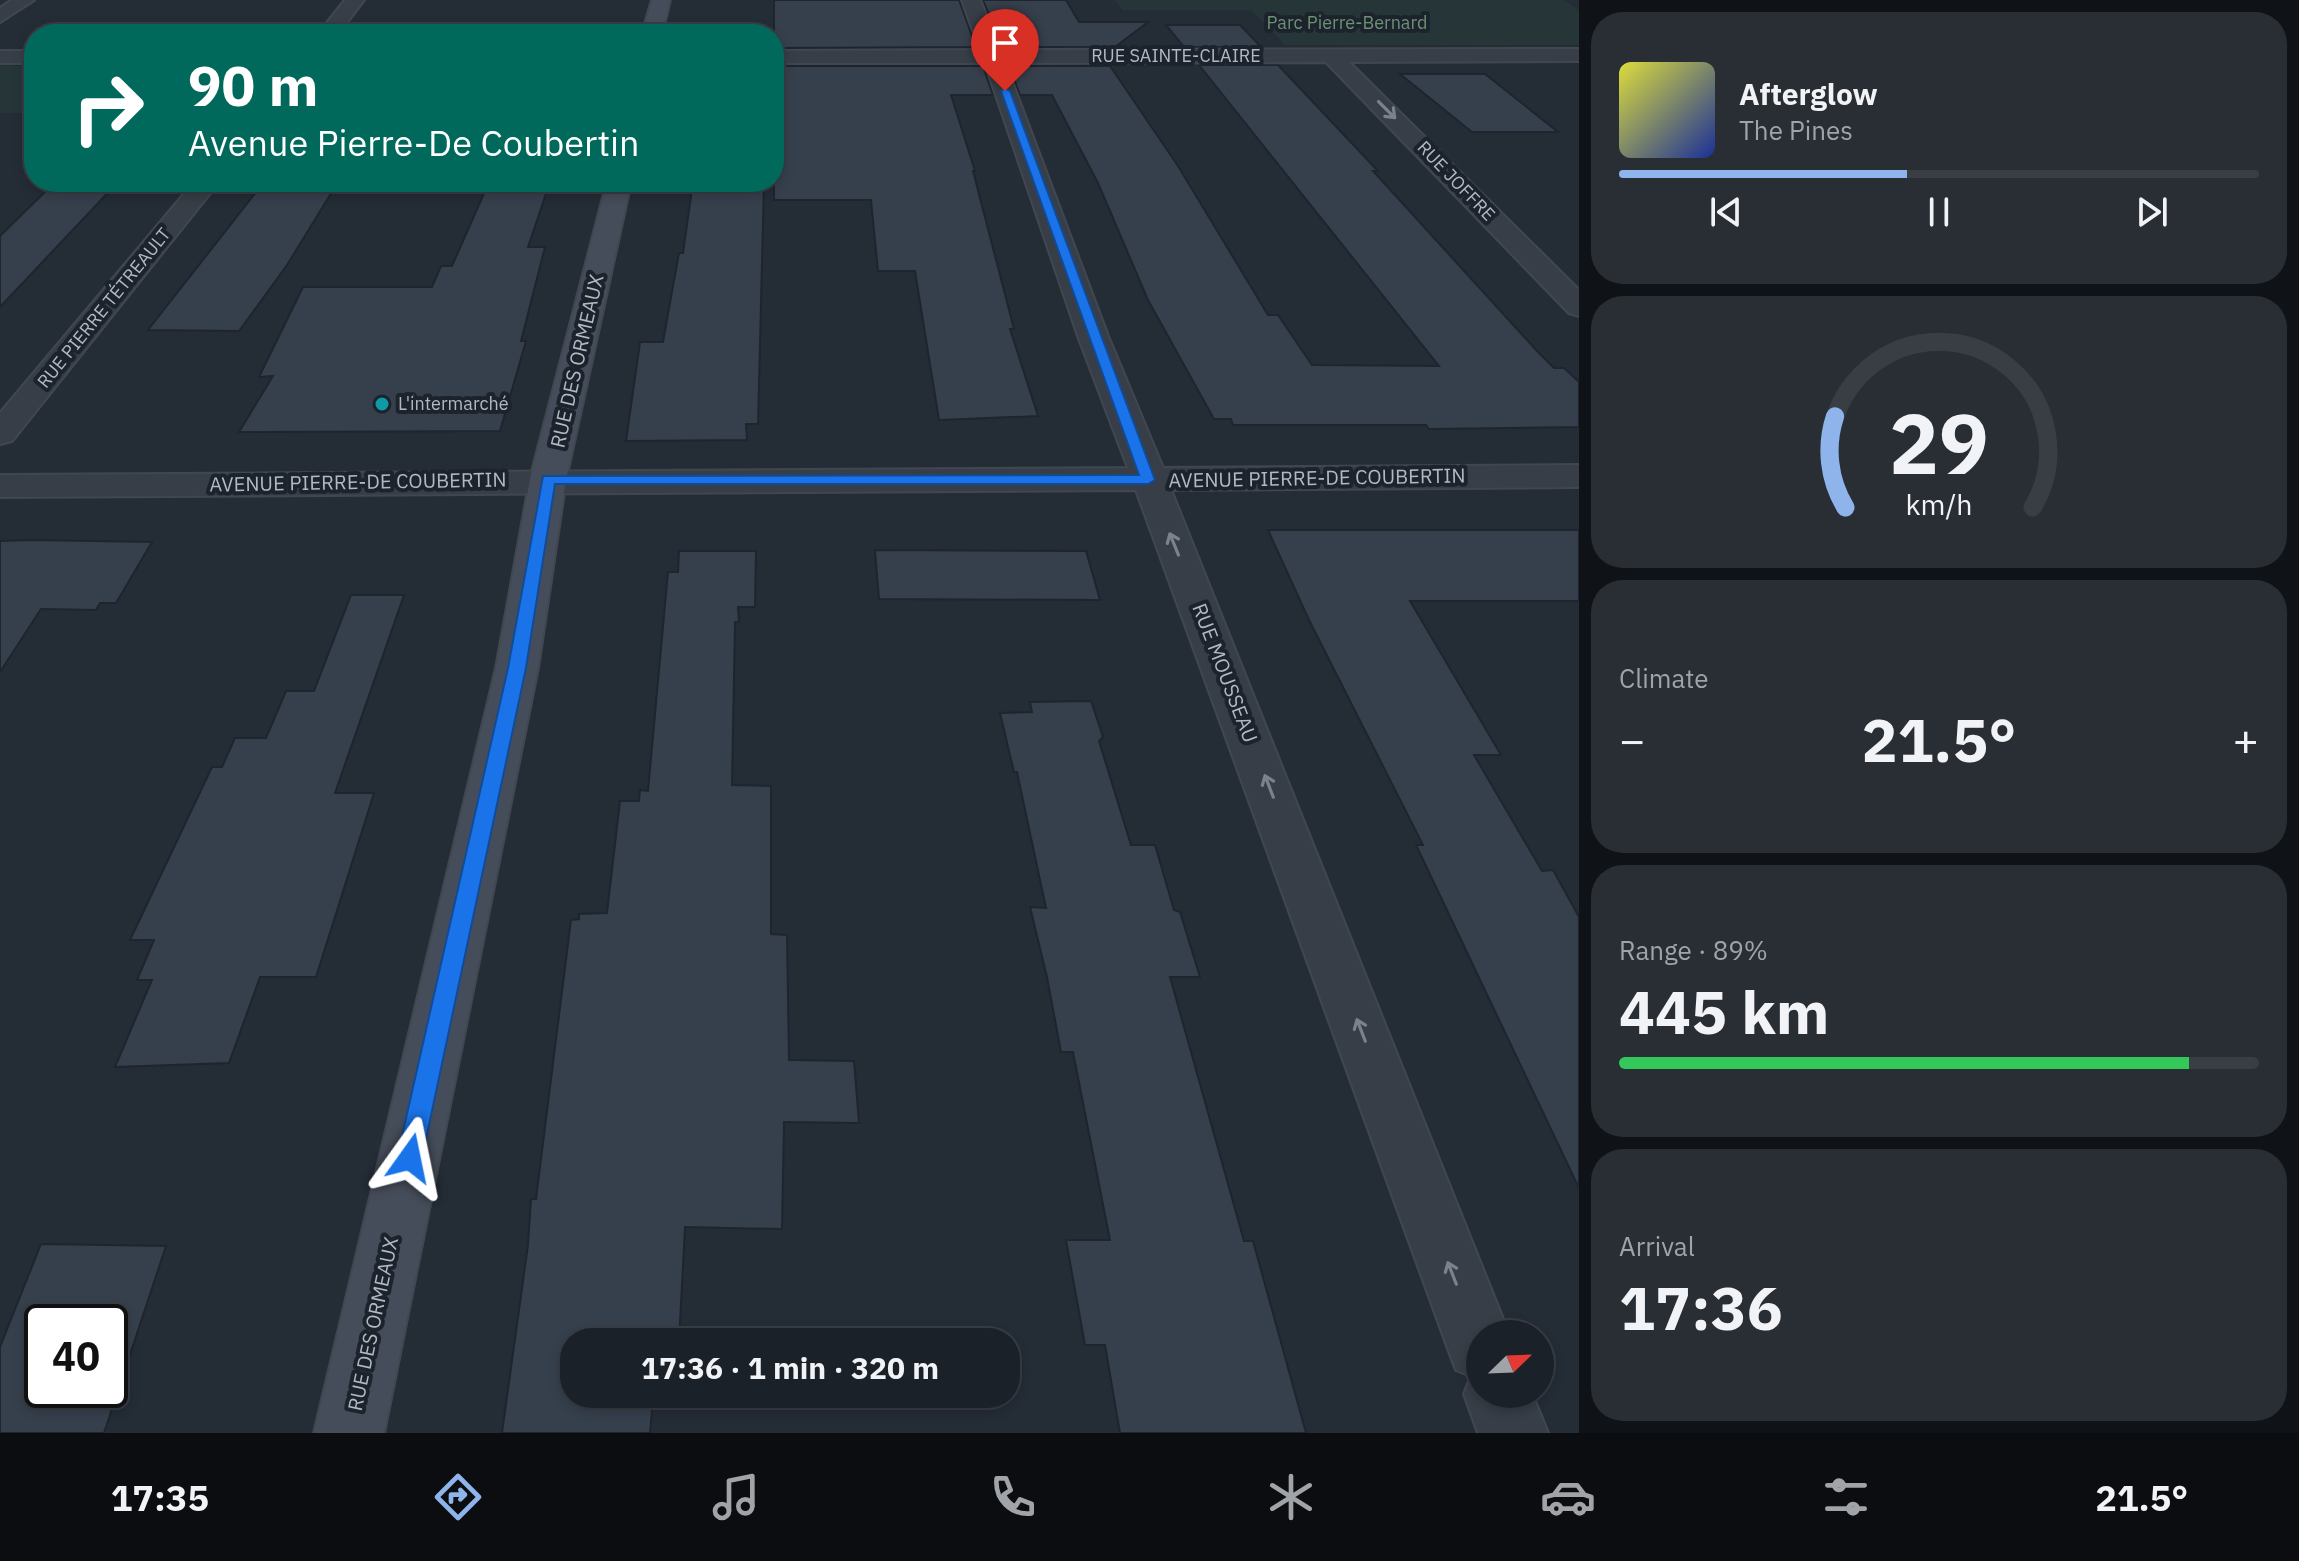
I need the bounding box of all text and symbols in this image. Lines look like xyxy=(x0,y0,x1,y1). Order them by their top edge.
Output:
pin xyxy=(971,9,1039,91)
park label: Parc Pierre-Bernard xyxy=(1267,11,1427,34)
icon: arrive xyxy=(983,21,1027,65)
street label: RUE SAINTE-CLAIRE xyxy=(1091,44,1261,67)
text: 90 m xyxy=(188,49,318,121)
icon: right xyxy=(56,56,160,160)
text: Afterglow xyxy=(1739,74,1878,113)
one-way arrow xyxy=(1377,100,1396,120)
text: The Pines xyxy=(1739,113,1853,147)
text: Avenue Pierre-De Coubertin xyxy=(188,119,639,166)
street label: RUE JOFFRE xyxy=(1413,136,1500,225)
icon: previous xyxy=(1704,190,1748,234)
icon: pause xyxy=(1917,190,1961,234)
icon: next xyxy=(2130,190,2174,234)
street label: RUE PIERRE TÉTREAULT xyxy=(32,223,175,392)
street label: RUE DES ORMEAUX xyxy=(543,272,610,450)
text: 29 xyxy=(1889,389,1989,497)
place label: L'intermarché xyxy=(398,392,509,415)
marker: L'intermarché xyxy=(373,395,391,413)
street label: AVENUE PIERRE-DE COUBERTIN xyxy=(1168,461,1466,494)
street label: AVENUE PIERRE-DE COUBERTIN xyxy=(209,465,507,498)
text: km/h xyxy=(1905,486,1973,523)
one-way arrow xyxy=(1166,532,1180,557)
street label: RUE MOUSSEAU xyxy=(1186,599,1264,746)
text: Climate xyxy=(1619,661,1709,695)
text: 21.5° xyxy=(1862,700,2016,779)
text: − xyxy=(1619,711,1645,768)
text: + xyxy=(2233,711,2259,768)
one-way arrow xyxy=(1261,774,1275,799)
text: Range · 89% xyxy=(1619,933,1768,967)
text: 445 km xyxy=(1619,972,1829,1051)
one-way arrow xyxy=(1353,1018,1367,1043)
position arrow xyxy=(368,1116,452,1200)
text: Arrival xyxy=(1619,1229,1695,1263)
street label: RUE DES ORMEAUX xyxy=(341,1234,404,1413)
one-way arrow xyxy=(1444,1261,1459,1286)
text: 17:36 xyxy=(1619,1268,1783,1347)
speed limit sign: 40 xyxy=(24,1304,128,1408)
north arrow xyxy=(1466,1320,1554,1408)
map controls xyxy=(1466,1320,1554,1408)
text: 17:36 · 1 min · 320 m xyxy=(641,1348,939,1387)
icon: directions xyxy=(430,1469,486,1525)
icon: music xyxy=(708,1469,764,1525)
icon: phone xyxy=(985,1469,1041,1525)
icon: climate xyxy=(1263,1469,1319,1525)
icon: car xyxy=(1540,1469,1596,1525)
icon: filters xyxy=(1818,1469,1874,1525)
text: 17:35 xyxy=(111,1474,209,1521)
text: 21.5° xyxy=(2095,1474,2188,1521)

